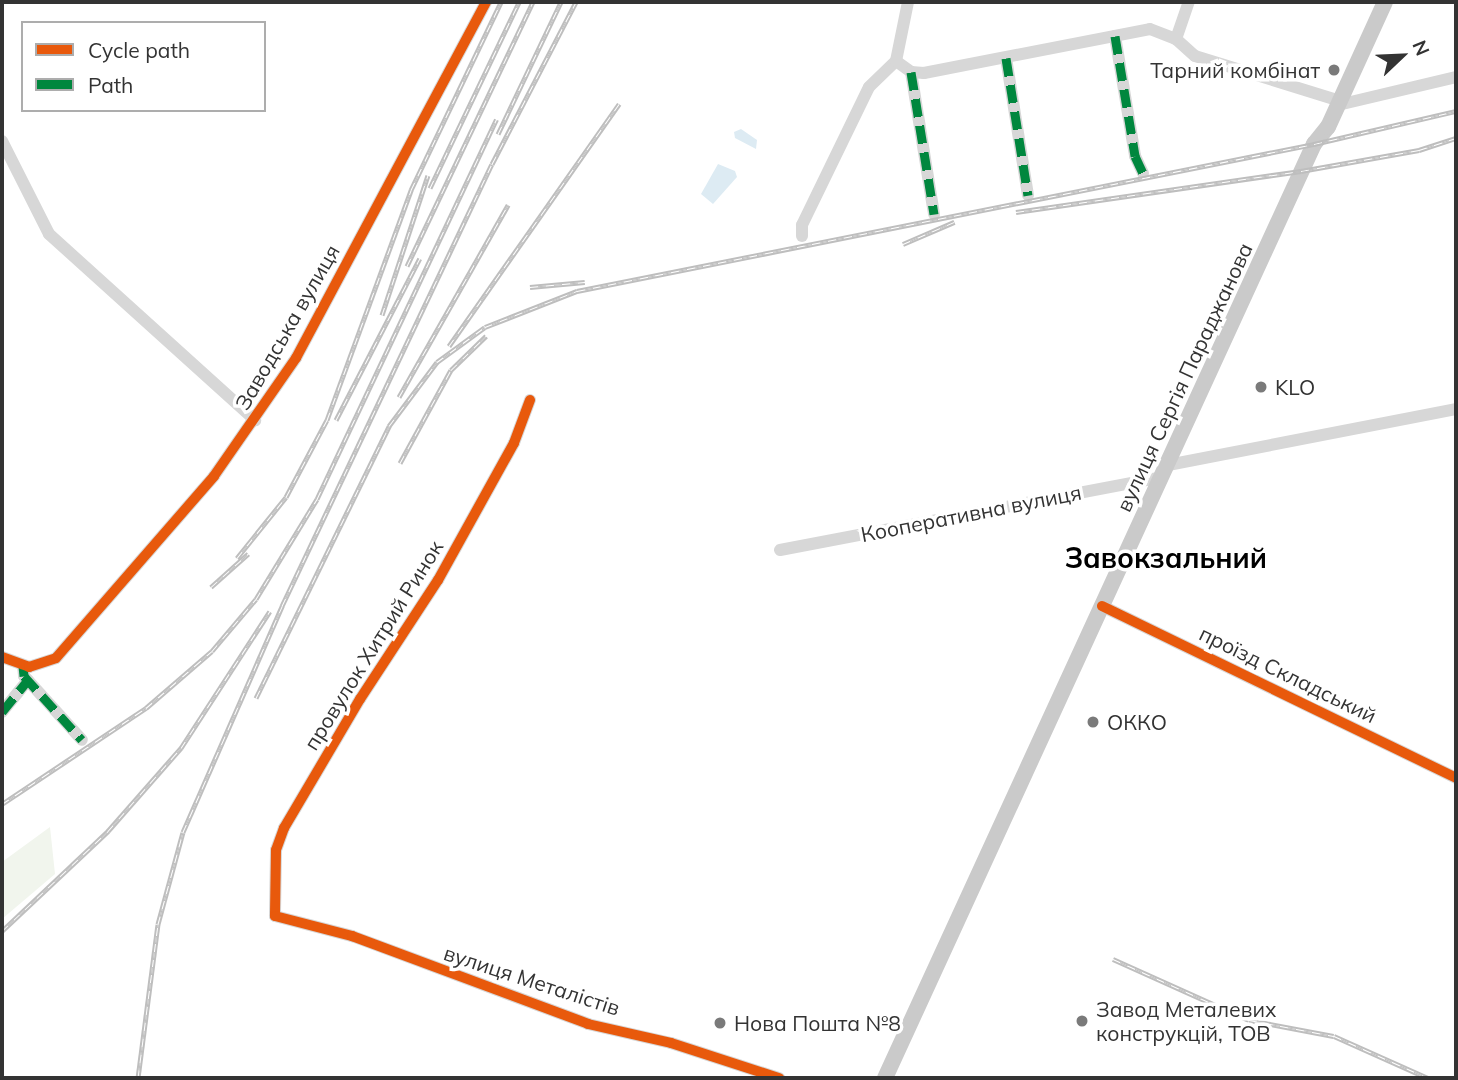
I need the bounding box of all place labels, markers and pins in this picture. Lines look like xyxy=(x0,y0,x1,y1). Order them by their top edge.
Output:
place label: Тарний комбінат xyxy=(1150,57,1320,83)
marker: Тарний комбінат xyxy=(1326,62,1342,78)
place label: KLO xyxy=(1275,374,1315,400)
marker: KLO xyxy=(1253,379,1269,395)
place label: ОККО xyxy=(1107,709,1167,735)
marker: ОККО xyxy=(1085,714,1101,730)
place label: Завод Металевих конструкцій, ТОВ xyxy=(1096,996,1276,1046)
place label: Нова Пошта №8 xyxy=(734,1010,901,1036)
marker: Завод Металевих конструкцій, ТОВ xyxy=(1074,1013,1090,1029)
marker: Нова Пошта №8 xyxy=(712,1015,728,1031)

